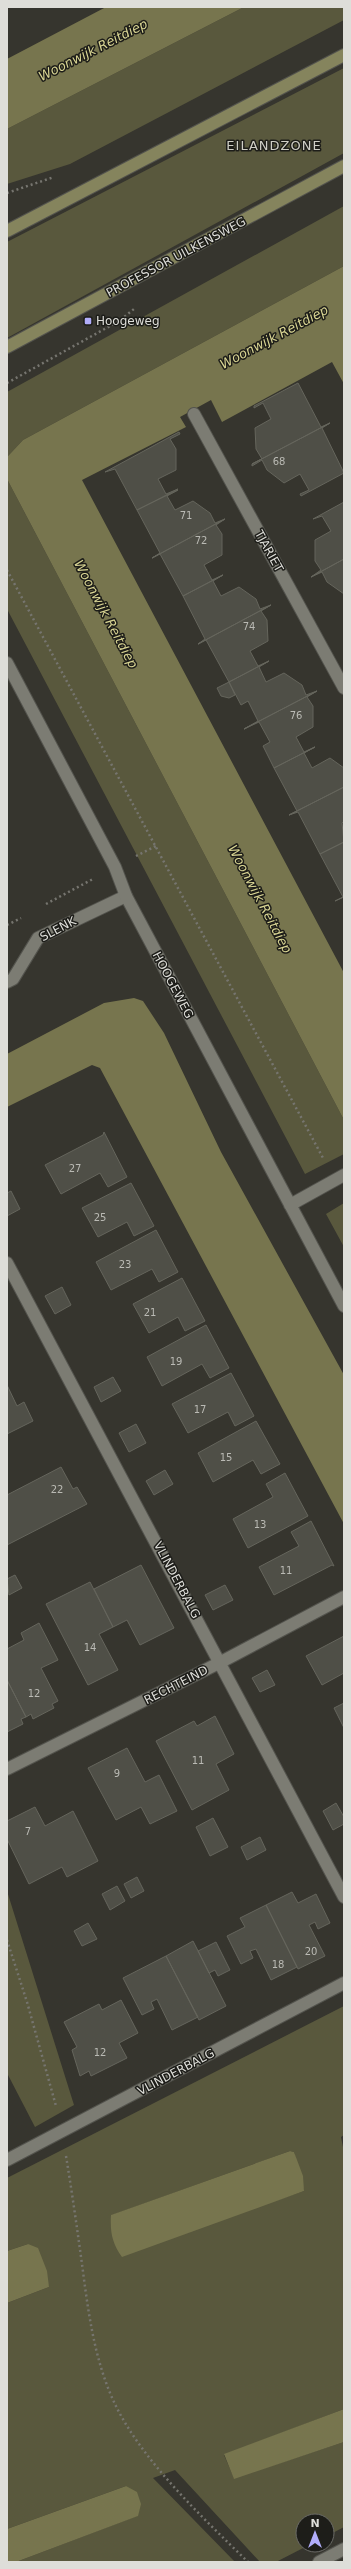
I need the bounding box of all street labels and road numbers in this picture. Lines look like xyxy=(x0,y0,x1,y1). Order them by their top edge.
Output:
street label: PROFESSOR UILKENSWEG xyxy=(104,214,248,300)
street label: TJARIET xyxy=(251,527,287,575)
street label: SLENK xyxy=(38,913,79,944)
street label: HOOGEWEG xyxy=(150,949,196,1021)
street label: VLINDERBALG xyxy=(151,1539,203,1621)
street label: RECHTEIND xyxy=(142,1663,210,1707)
street label: VLINDERBALG xyxy=(135,2046,217,2098)

